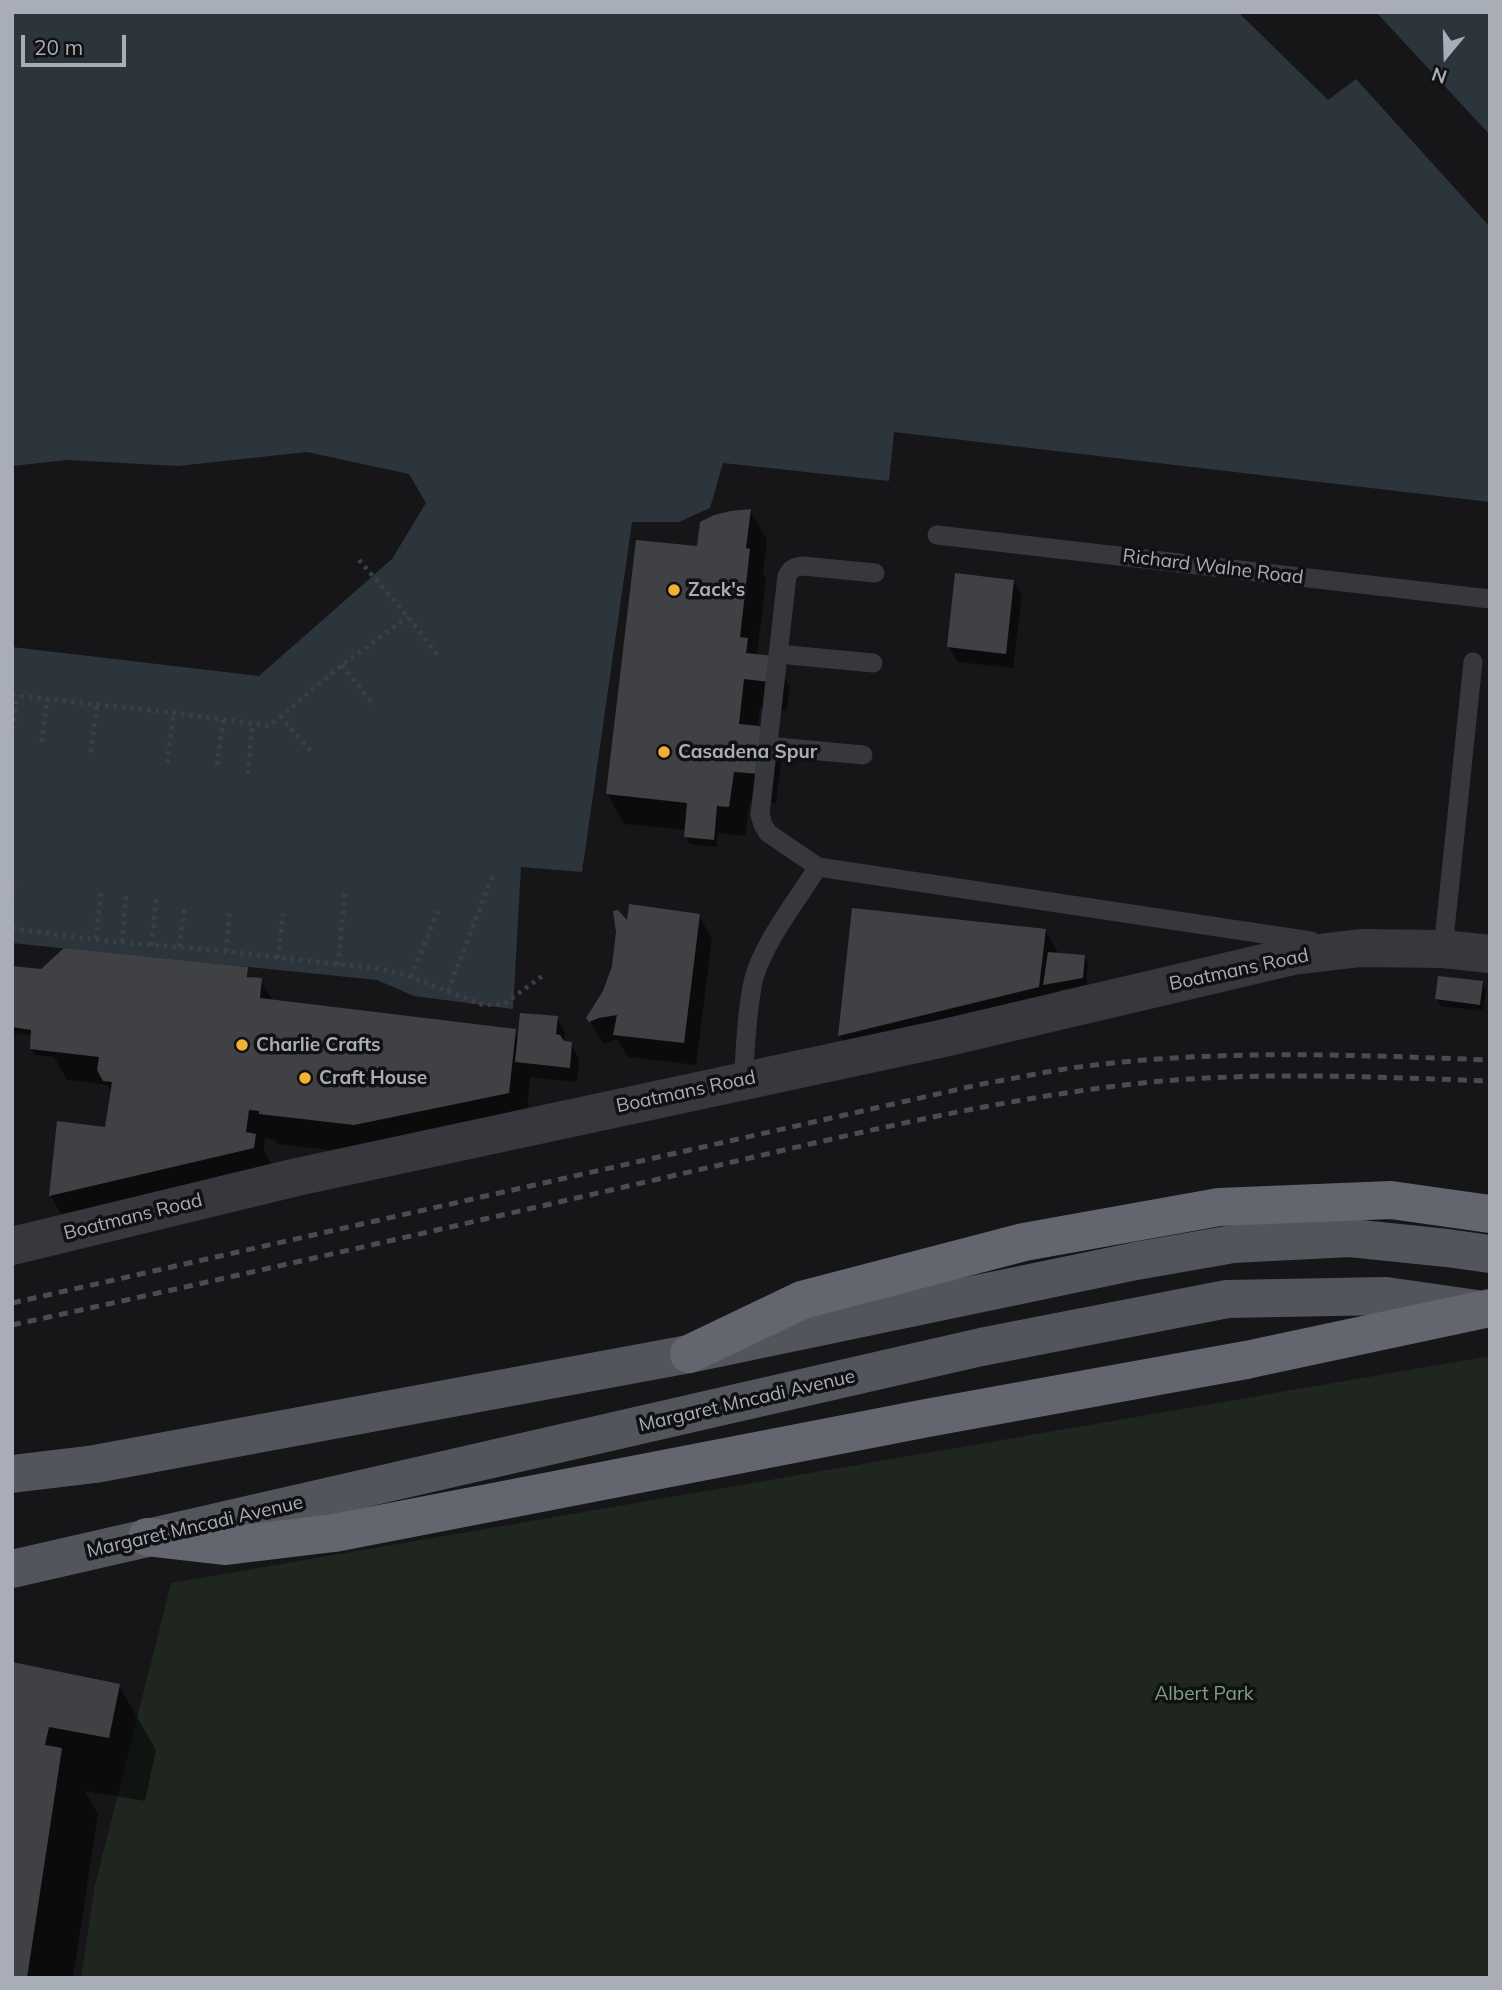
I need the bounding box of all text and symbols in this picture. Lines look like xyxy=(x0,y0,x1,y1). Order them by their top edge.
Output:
scale bar xyxy=(24,21,130,65)
north arrow xyxy=(1411,21,1481,91)
text: 20 m xyxy=(34,34,83,60)
text: N xyxy=(1428,62,1450,90)
street label: Richard Walne Road xyxy=(1121,545,1305,589)
place label: Zack's xyxy=(688,579,745,601)
marker: Zack's xyxy=(666,582,682,598)
place label: Casadena Spur xyxy=(678,741,817,763)
marker: Casadena Spur xyxy=(656,744,672,760)
street label: Boatmans Road xyxy=(1167,944,1311,996)
place label: Charlie Crafts xyxy=(256,1034,381,1056)
marker: Charlie Crafts xyxy=(234,1037,250,1053)
street label: Boatmans Road xyxy=(614,1066,758,1118)
place label: Craft House xyxy=(319,1067,427,1089)
marker: Craft House xyxy=(297,1070,313,1086)
street label: Boatmans Road xyxy=(61,1189,205,1245)
street label: Margaret Mncadi Avenue xyxy=(637,1365,857,1437)
street label: Margaret Mncadi Avenue xyxy=(85,1491,305,1563)
park label: Albert Park xyxy=(1154,1683,1254,1705)

